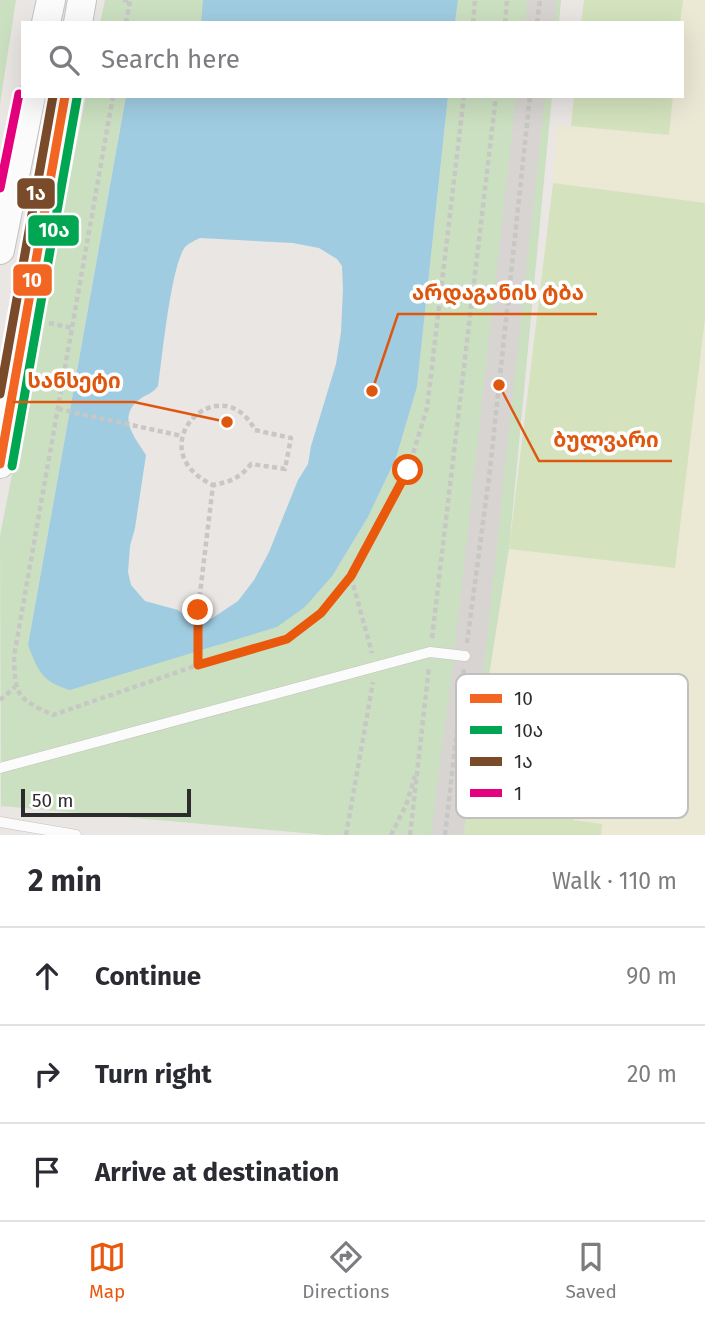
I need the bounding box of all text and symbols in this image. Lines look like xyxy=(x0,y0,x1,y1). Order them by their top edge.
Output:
search box xyxy=(21,21,684,98)
icon: search xyxy=(45,41,83,79)
text: Search here xyxy=(101,44,240,75)
line badge: 1ა xyxy=(16,177,56,210)
text: 1ა xyxy=(26,182,46,205)
line badge: 10ა xyxy=(27,214,80,247)
text: 10ა xyxy=(38,219,70,242)
line badge: 10 xyxy=(12,263,53,297)
text: 10 xyxy=(22,269,42,292)
callout: არდაგანის ტბა xyxy=(398,272,597,314)
text: არდაგანის ტბა xyxy=(412,280,584,306)
callout: სანსეტი xyxy=(13,360,134,402)
text: სანსეტი xyxy=(27,368,121,394)
callout: ბულვარი xyxy=(539,419,672,461)
text: ბულვარი xyxy=(553,427,659,453)
route start xyxy=(392,454,423,485)
route end xyxy=(182,594,213,625)
legend xyxy=(456,674,688,818)
text: 10 xyxy=(514,687,533,710)
text: 10ა xyxy=(514,719,543,742)
text: 1ა xyxy=(514,750,533,773)
text: 1 xyxy=(514,782,522,805)
scale bar xyxy=(21,786,191,818)
text: 50 m xyxy=(32,789,73,812)
text: 2 min xyxy=(28,863,102,899)
text: Walk · 110 m xyxy=(552,867,677,895)
icon: ahead xyxy=(28,957,66,995)
text: Continue xyxy=(95,961,201,992)
text: 90 m xyxy=(626,962,677,990)
icon: right xyxy=(28,1055,66,1093)
text: Turn right xyxy=(95,1059,212,1090)
text: 20 m xyxy=(627,1060,677,1088)
icon: arrive xyxy=(28,1153,66,1191)
text: Arrive at destination xyxy=(95,1157,339,1188)
tab: Map xyxy=(88,1238,126,1303)
tab: Directions xyxy=(302,1238,389,1303)
tab: Saved xyxy=(566,1238,617,1303)

